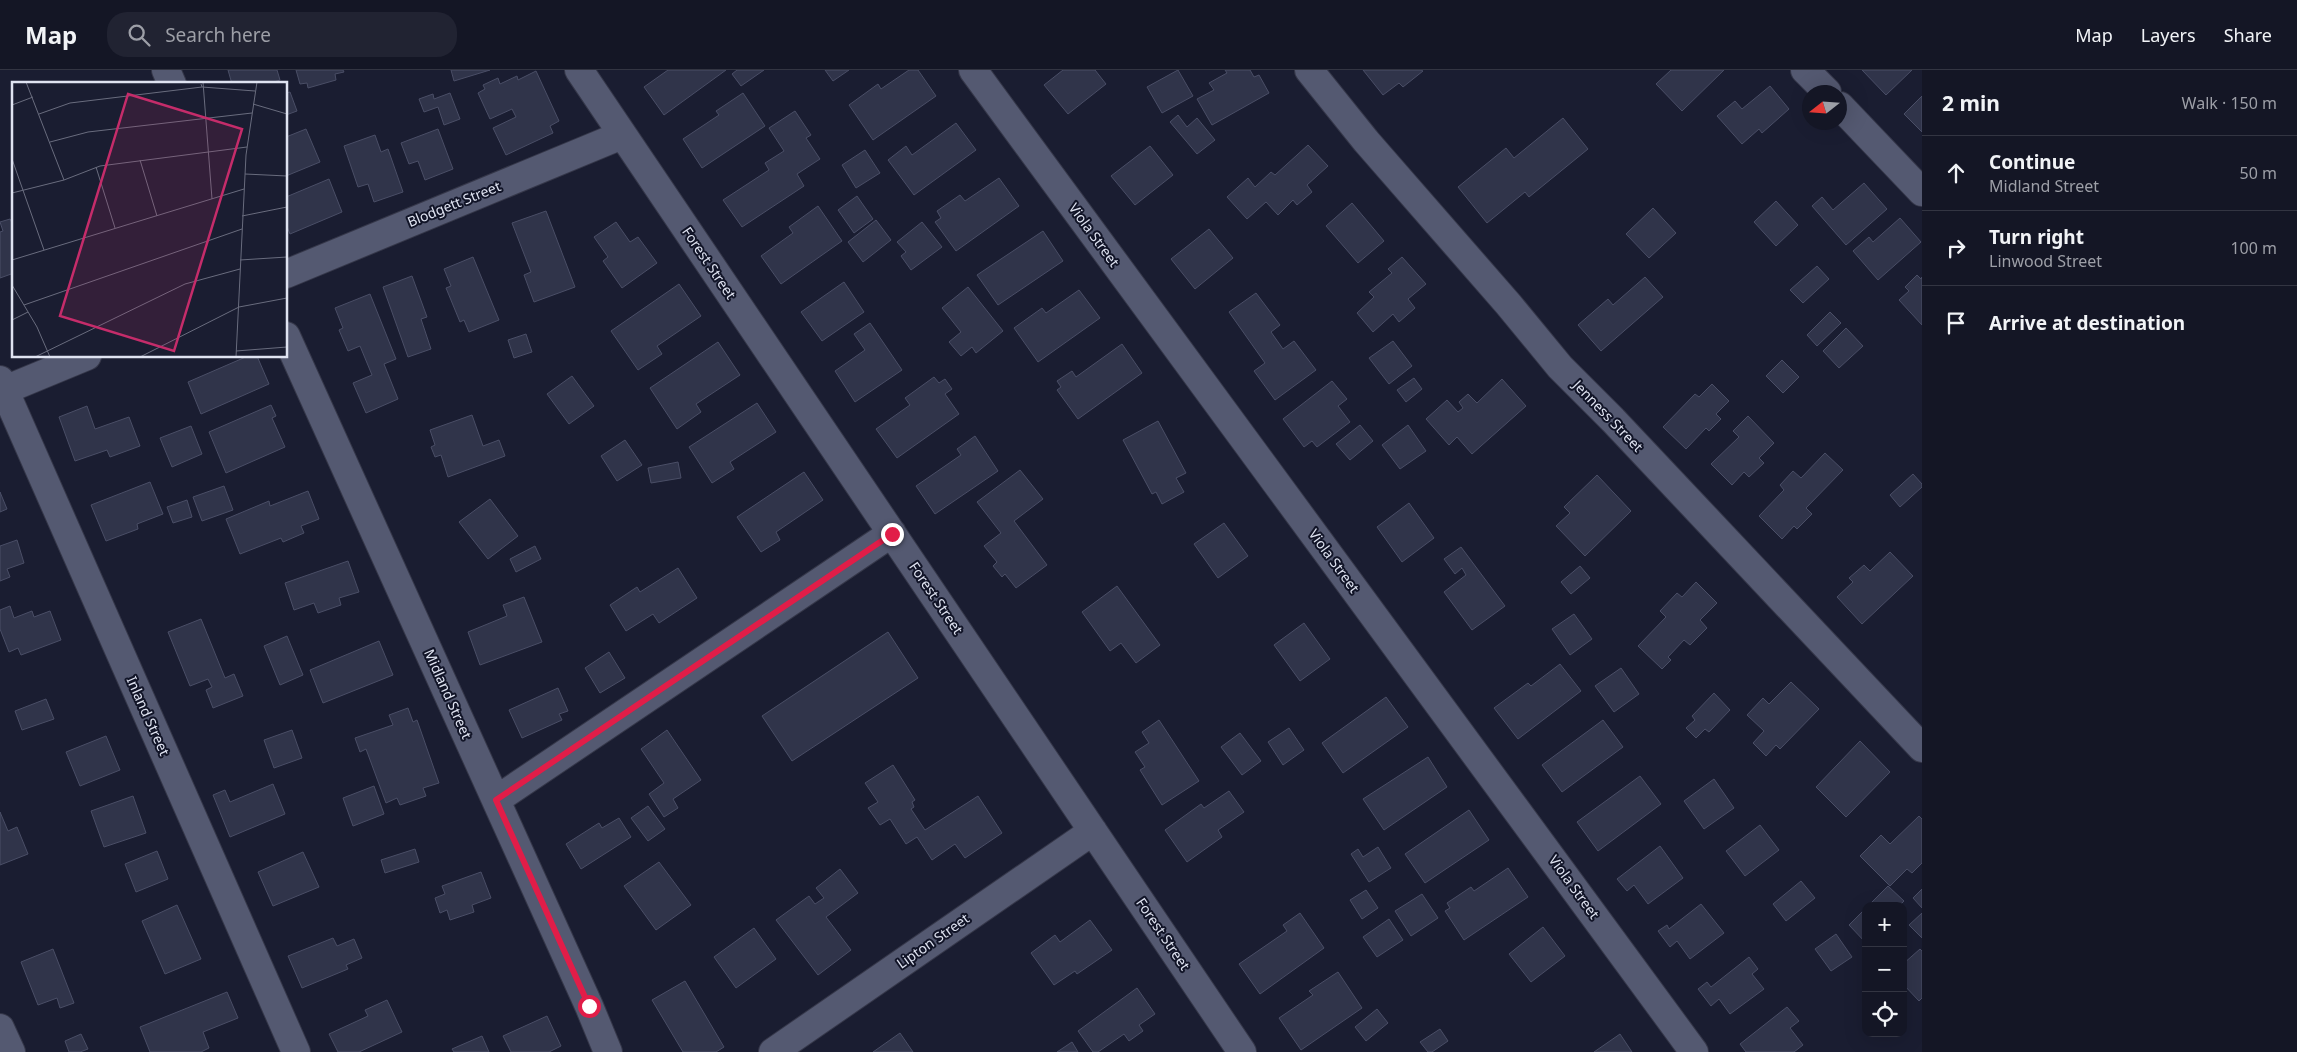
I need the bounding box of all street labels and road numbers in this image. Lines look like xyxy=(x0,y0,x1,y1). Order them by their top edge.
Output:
street label: Blodgett Street xyxy=(404,176,503,231)
street label: Viola Street xyxy=(1065,199,1124,271)
street label: Forest Street xyxy=(678,223,741,303)
street label: Jenness Street xyxy=(1568,374,1648,456)
street label: Viola Street xyxy=(1305,525,1364,597)
street label: Forest Street xyxy=(905,558,968,638)
street label: Midland Street xyxy=(420,646,477,742)
street label: Inland Street xyxy=(123,673,174,758)
street label: Viola Street xyxy=(1545,851,1604,923)
street label: Forest Street xyxy=(1132,894,1195,974)
street label: Lipton Street xyxy=(893,909,973,973)

